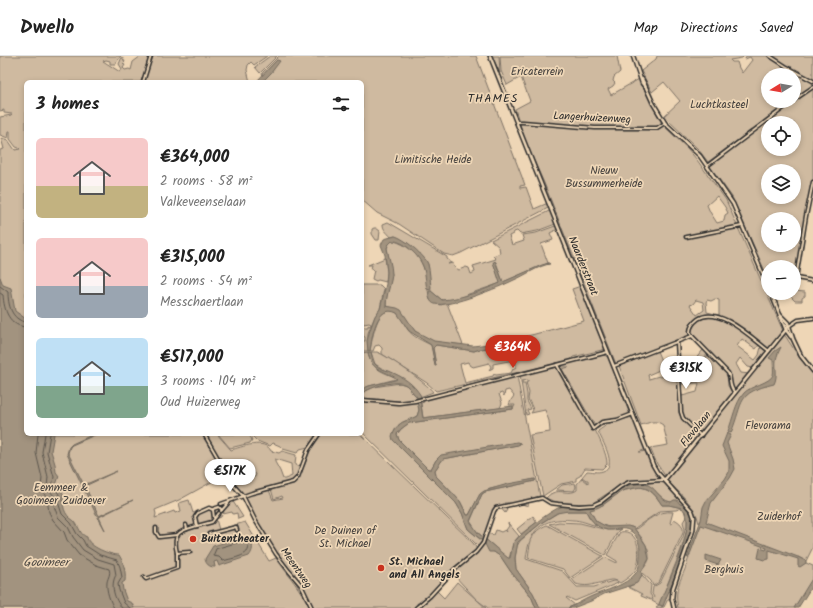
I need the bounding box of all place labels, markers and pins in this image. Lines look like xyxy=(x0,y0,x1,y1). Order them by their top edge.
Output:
pin: €364K xyxy=(485,335,541,369)
pin: €315K xyxy=(658,356,714,390)
pin: €517K xyxy=(202,459,258,493)
place label: Buitentheater xyxy=(201,530,270,548)
marker: Buitentheater xyxy=(188,534,198,544)
place label: St. Michael and All Angels xyxy=(389,553,460,584)
marker: St. Michael and All Angels xyxy=(376,563,386,573)

